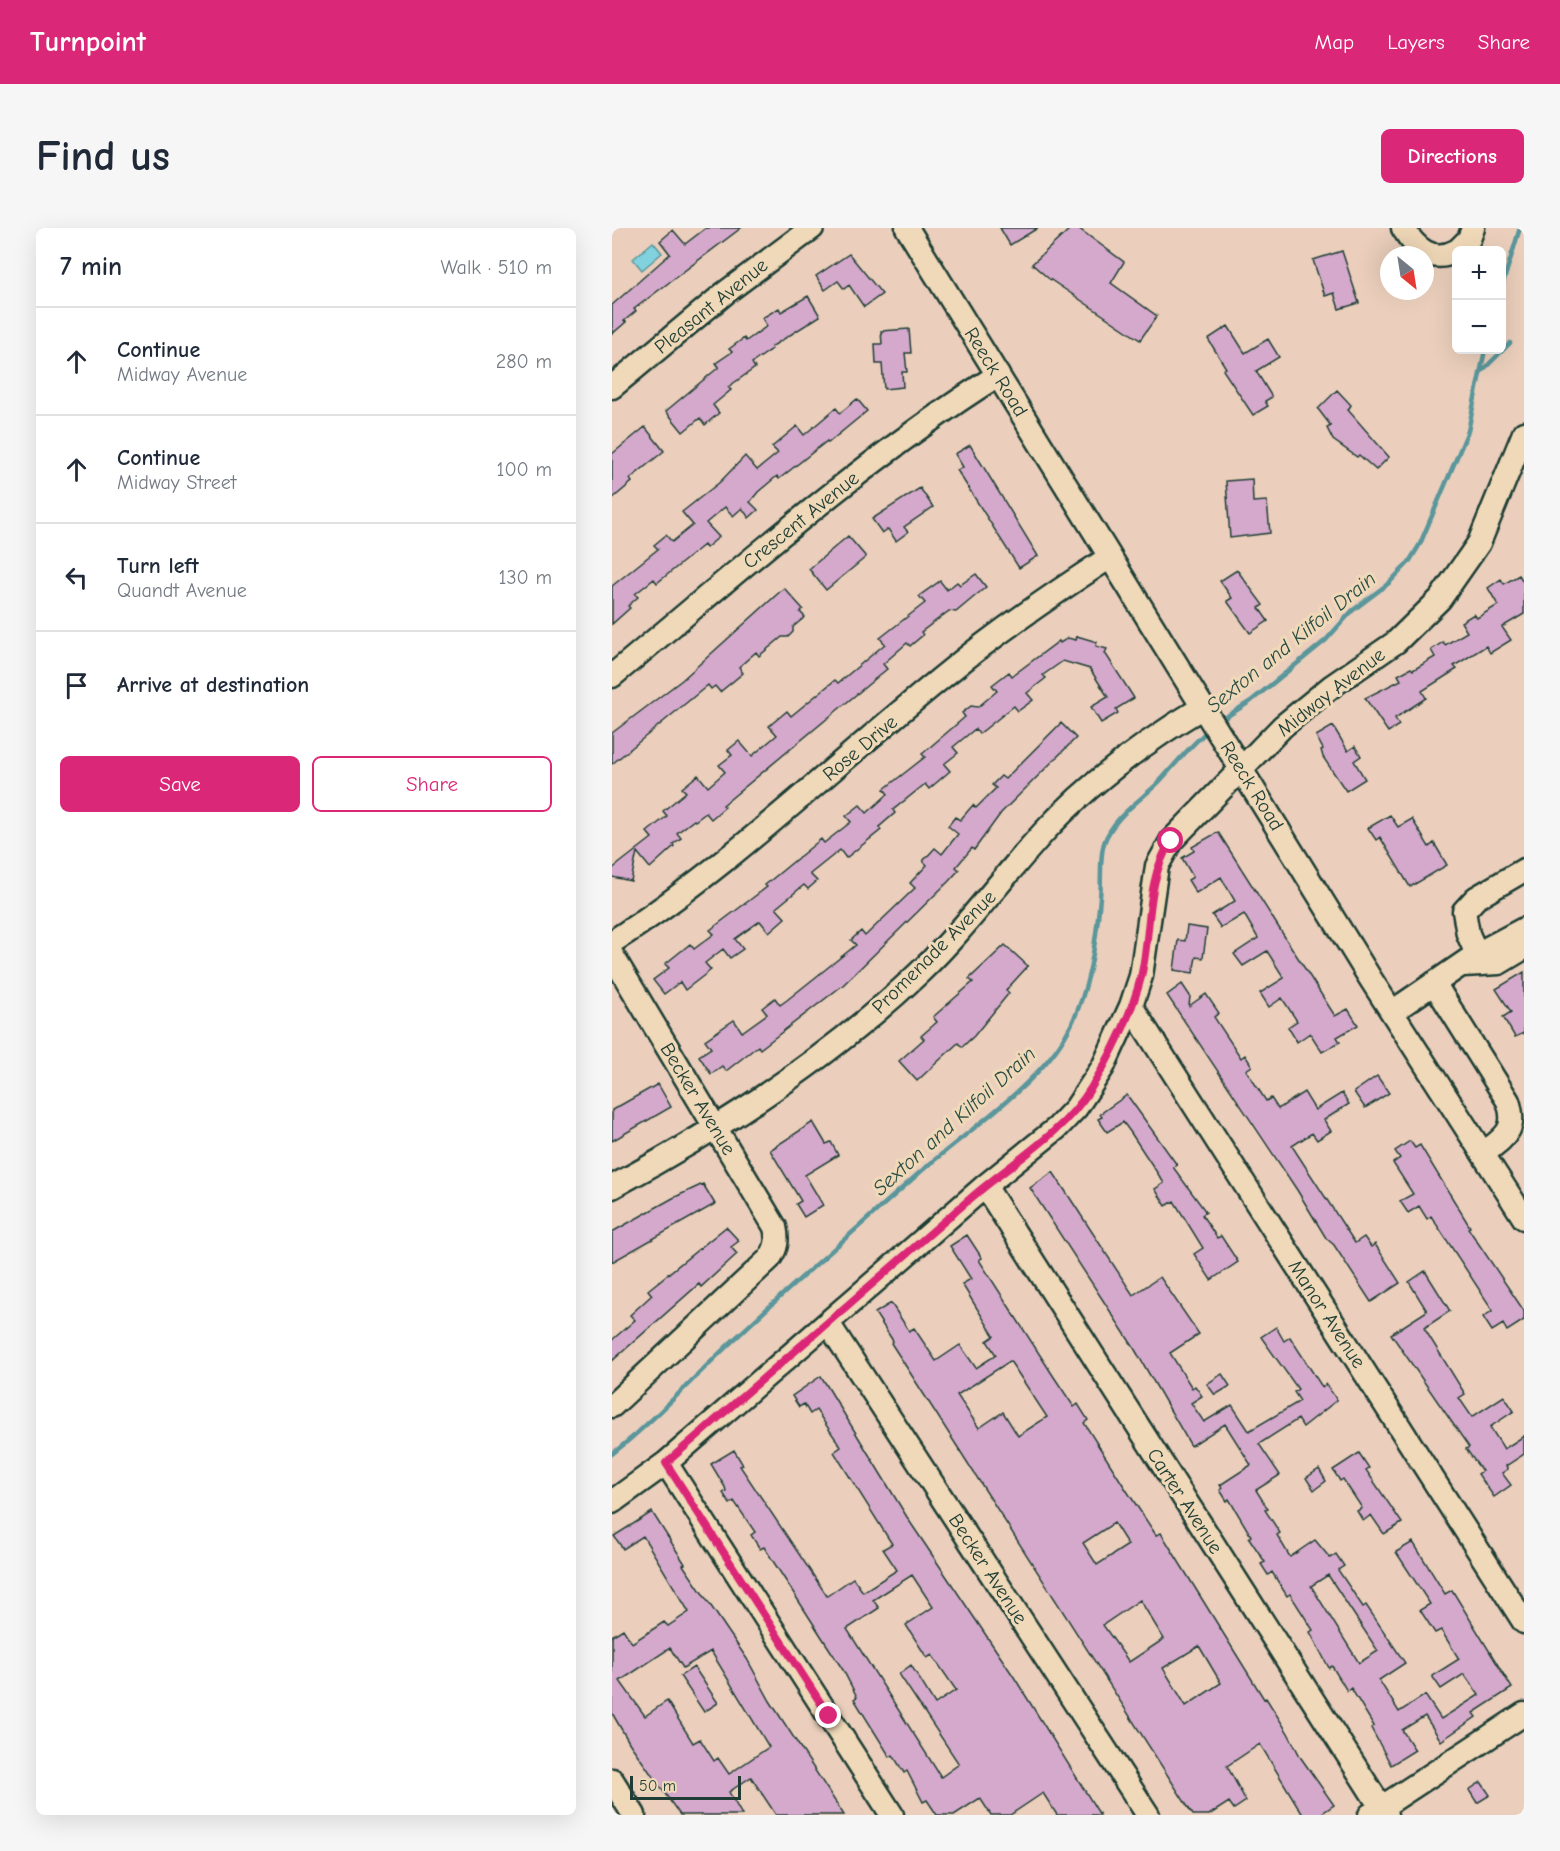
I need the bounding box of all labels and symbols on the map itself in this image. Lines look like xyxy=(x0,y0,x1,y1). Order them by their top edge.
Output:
north arrow xyxy=(1380,246,1434,300)
street label: Pleasant Avenue xyxy=(650,253,772,359)
street label: Reeck Road xyxy=(960,323,1032,421)
street label: Crescent Avenue xyxy=(739,466,863,574)
water label: Sexton and Kilfoil Drain xyxy=(1202,566,1380,718)
street label: Midway Avenue xyxy=(1273,643,1389,741)
street label: Rose Drive xyxy=(818,710,902,786)
street label: Reeck Road xyxy=(1216,737,1288,835)
route start xyxy=(1157,827,1183,853)
street label: Promenade Avenue xyxy=(867,885,1001,1019)
street label: Becker Avenue xyxy=(655,1039,741,1159)
water label: Sexton and Kilfoil Drain xyxy=(868,1042,1040,1200)
street label: Manor Avenue xyxy=(1284,1256,1370,1372)
street label: Carter Avenue xyxy=(1142,1444,1228,1558)
street label: Becker Avenue xyxy=(944,1510,1032,1628)
route end xyxy=(815,1702,841,1728)
scale bar xyxy=(630,1773,741,1800)

